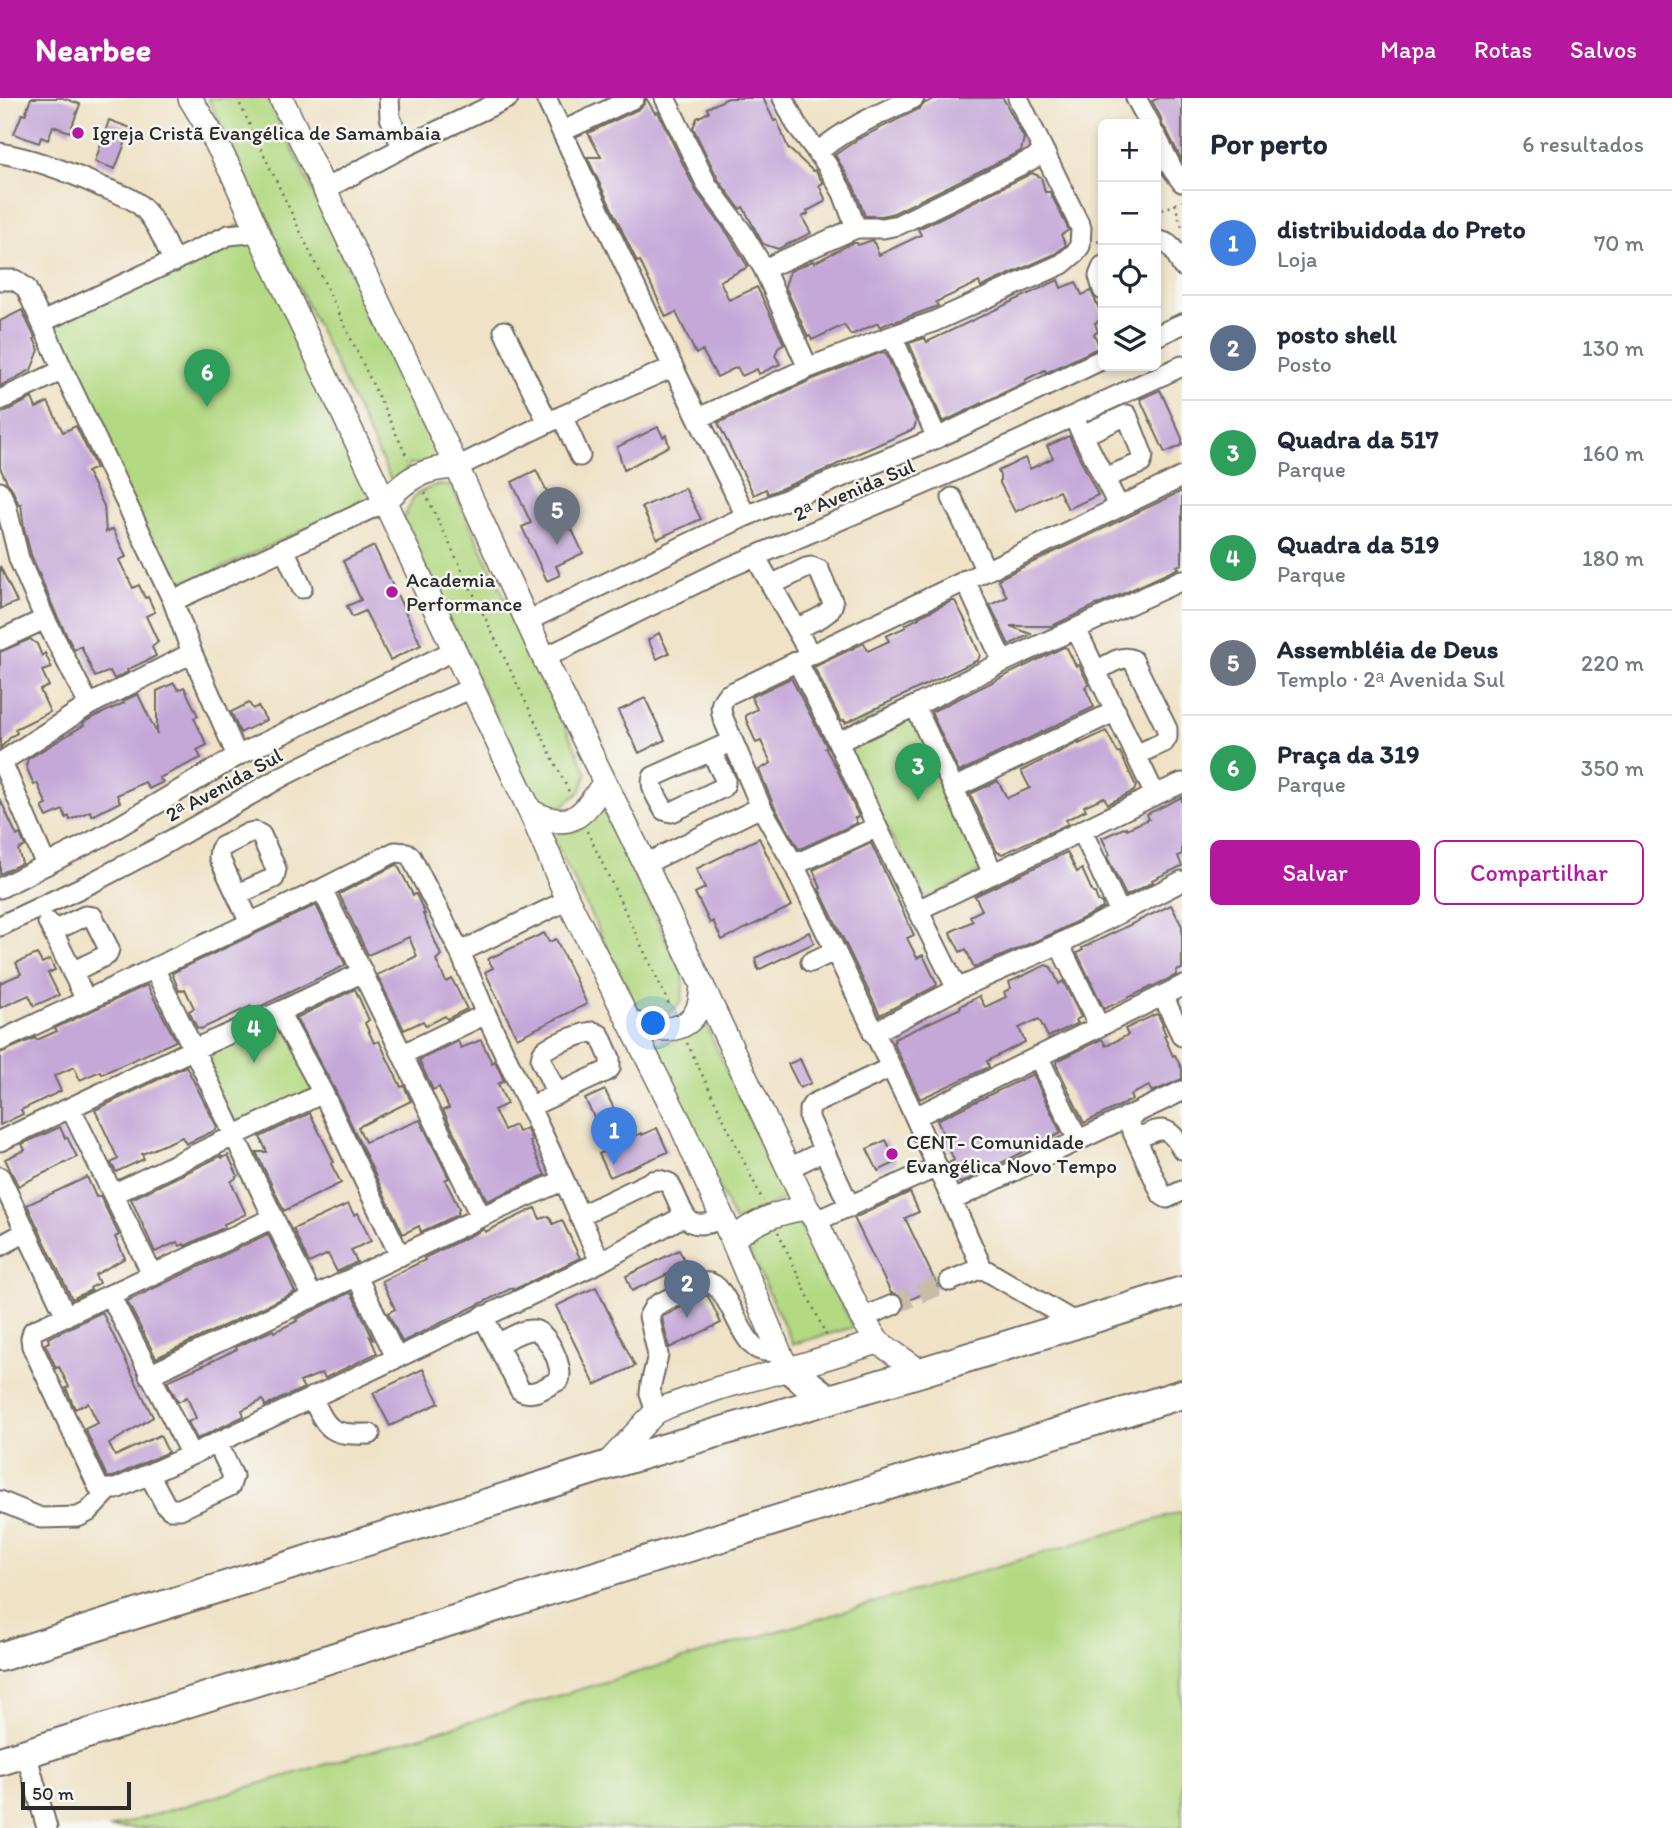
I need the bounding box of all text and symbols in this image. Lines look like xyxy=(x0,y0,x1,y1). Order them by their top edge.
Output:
text: Nearbee xyxy=(35,30,151,69)
text: Mapa xyxy=(1380,35,1436,64)
text: Rotas xyxy=(1474,35,1532,64)
text: Salvos xyxy=(1570,35,1637,64)
map controls xyxy=(1098,119,1161,371)
button: + xyxy=(1098,119,1161,182)
place label: Igreja Cristã Evangélica de Samambaia xyxy=(92,120,441,145)
marker: Igreja Cristã Evangélica de Samambaia xyxy=(70,125,86,141)
text: Por perto xyxy=(1210,125,1328,162)
text: 6 resultados xyxy=(1522,130,1644,158)
button: − xyxy=(1098,182,1161,245)
text: distribuidoda do Preto xyxy=(1277,213,1526,245)
text: 1 xyxy=(1228,229,1238,257)
text: 70 m xyxy=(1594,229,1644,257)
button: locate xyxy=(1098,245,1161,308)
text: Loja xyxy=(1277,245,1317,273)
button: layers xyxy=(1098,308,1161,371)
text: posto shell xyxy=(1277,318,1397,350)
text: 2 xyxy=(1227,334,1239,362)
text: 130 m xyxy=(1582,334,1644,362)
pin: 6 xyxy=(184,349,230,407)
text: Posto xyxy=(1277,350,1332,378)
text: Quadra da 517 xyxy=(1277,423,1439,455)
text: 3 xyxy=(1227,439,1239,467)
text: 160 m xyxy=(1582,439,1644,467)
street label: 2ᵃ Avenida Sul xyxy=(789,453,918,526)
text: Parque xyxy=(1277,455,1346,483)
pin: 5 xyxy=(534,487,580,545)
text: Quadra da 519 xyxy=(1277,528,1439,560)
text: 4 xyxy=(1226,544,1240,572)
text: 180 m xyxy=(1582,544,1644,572)
text: Parque xyxy=(1277,560,1346,588)
place label: Academia Performance xyxy=(406,567,522,616)
marker: Academia Performance xyxy=(384,584,400,600)
text: Assembléia de Deus xyxy=(1277,633,1498,665)
text: 5 xyxy=(1227,649,1239,677)
text: 220 m xyxy=(1581,649,1644,677)
text: Templo · 2ᵃ Avenida Sul xyxy=(1277,665,1505,693)
text: Praça da 319 xyxy=(1277,738,1420,770)
street label: 2ᵃ Avenida Sul xyxy=(161,742,286,827)
pin: 3 xyxy=(895,743,941,801)
text: 6 xyxy=(1227,754,1239,782)
text: 350 m xyxy=(1581,754,1644,782)
text: Parque xyxy=(1277,770,1346,798)
button: Salvar xyxy=(1210,840,1420,905)
button: Compartilhar xyxy=(1434,840,1644,905)
pin: 4 xyxy=(231,1005,277,1063)
your location xyxy=(636,1006,670,1040)
pin: 1 xyxy=(591,1107,637,1165)
place label: CENT- Comunidade Evangélica Novo Tempo xyxy=(906,1129,1117,1178)
marker: CENT- Comunidade Evangélica Novo Tempo xyxy=(884,1146,900,1162)
pin: 2 xyxy=(664,1260,710,1318)
scale bar xyxy=(21,1779,131,1811)
text: 50 m xyxy=(32,1782,74,1805)

